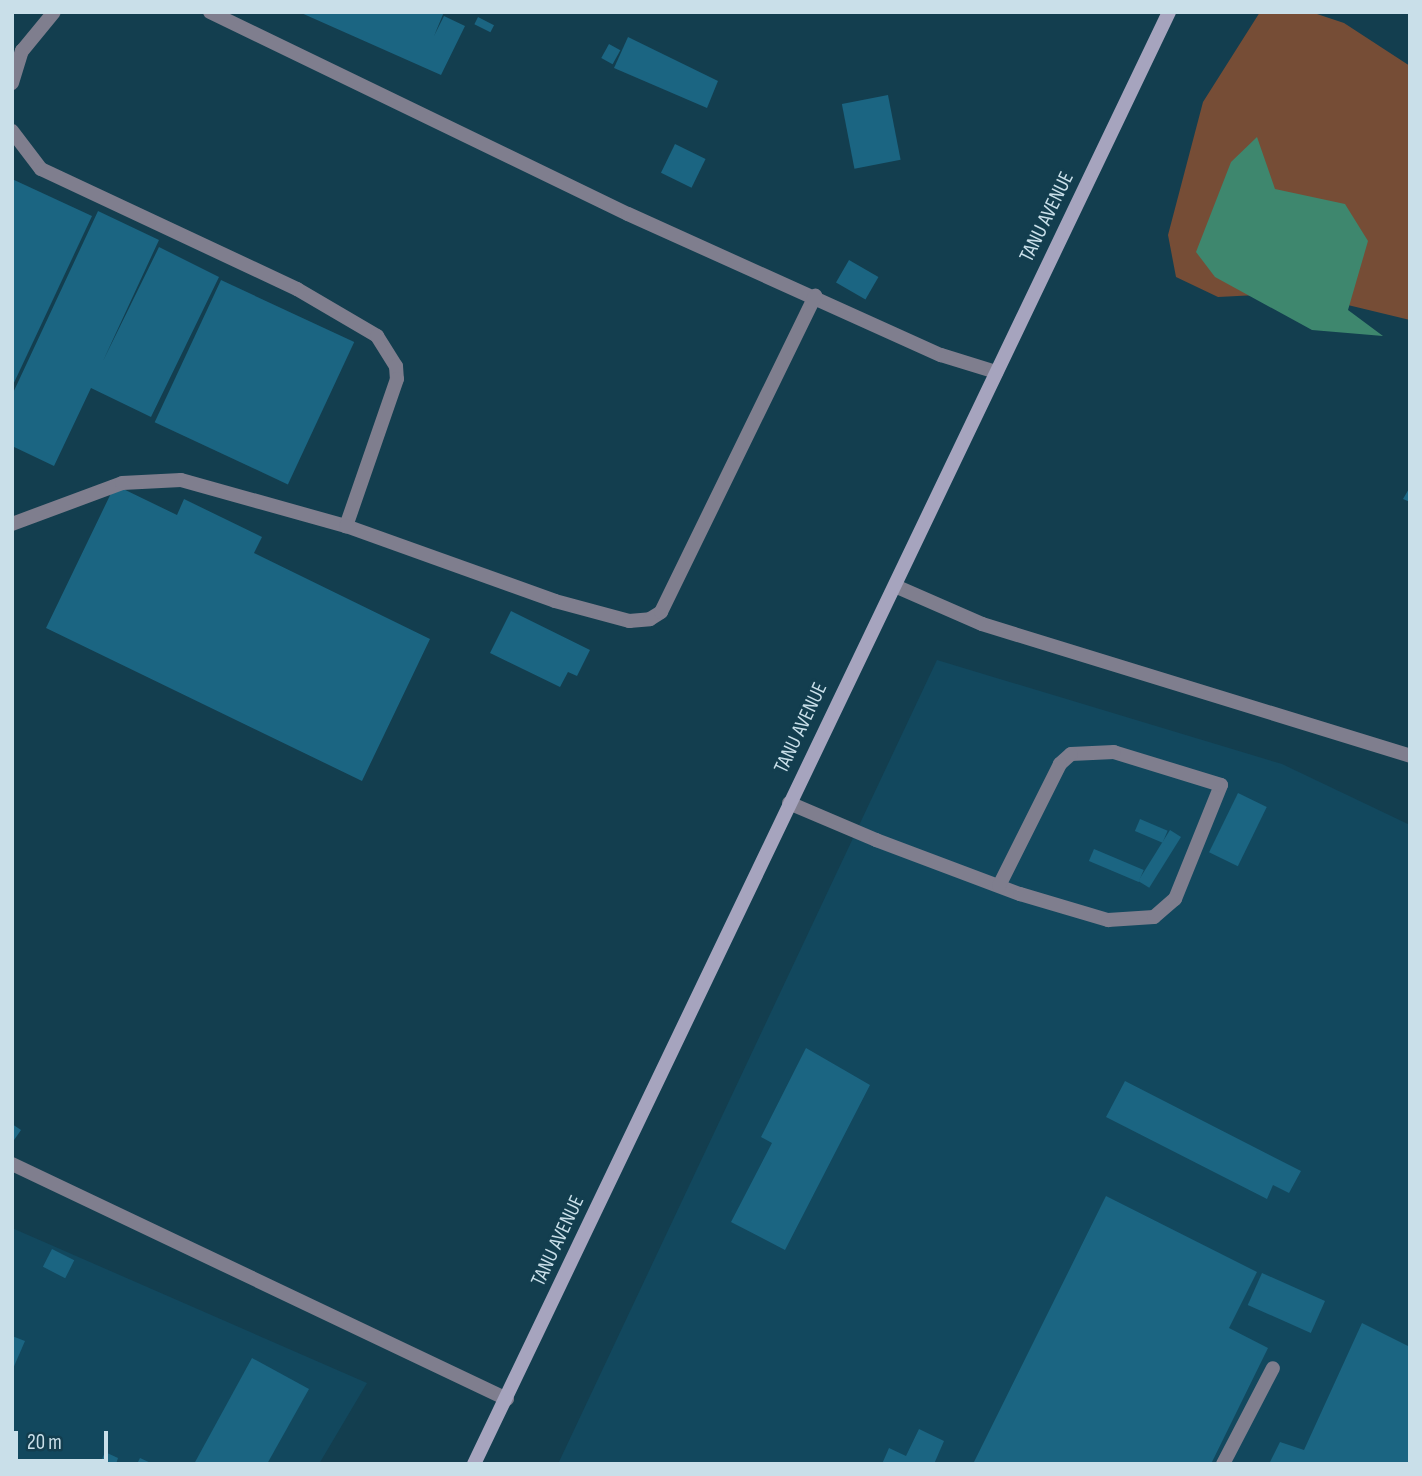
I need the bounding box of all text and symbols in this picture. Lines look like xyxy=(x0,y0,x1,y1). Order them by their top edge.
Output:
street label: TANU AVENUE xyxy=(1014,168,1080,266)
street label: TANU AVENUE xyxy=(769,679,833,777)
street label: TANU AVENUE xyxy=(526,1192,590,1290)
scale bar xyxy=(18,1416,112,1460)
text: 20 m xyxy=(27,1430,62,1455)

